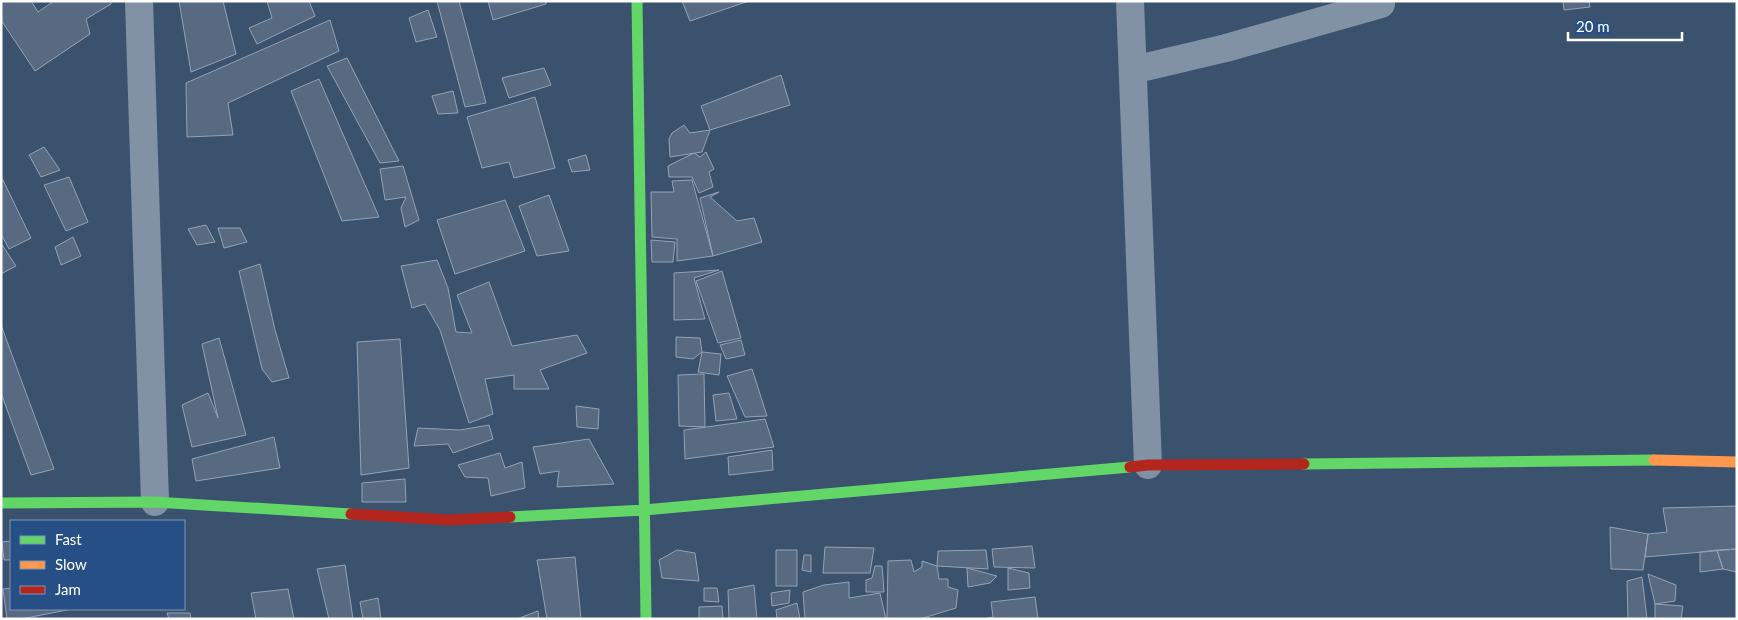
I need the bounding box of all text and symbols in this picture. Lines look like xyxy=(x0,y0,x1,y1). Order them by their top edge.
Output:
scale bar xyxy=(1568,10,1682,42)
text: 20 m xyxy=(1576,17,1610,35)
legend xyxy=(10,520,185,610)
text: Fast xyxy=(55,530,82,548)
text: Slow xyxy=(55,555,87,573)
text: Jam xyxy=(55,580,81,598)

